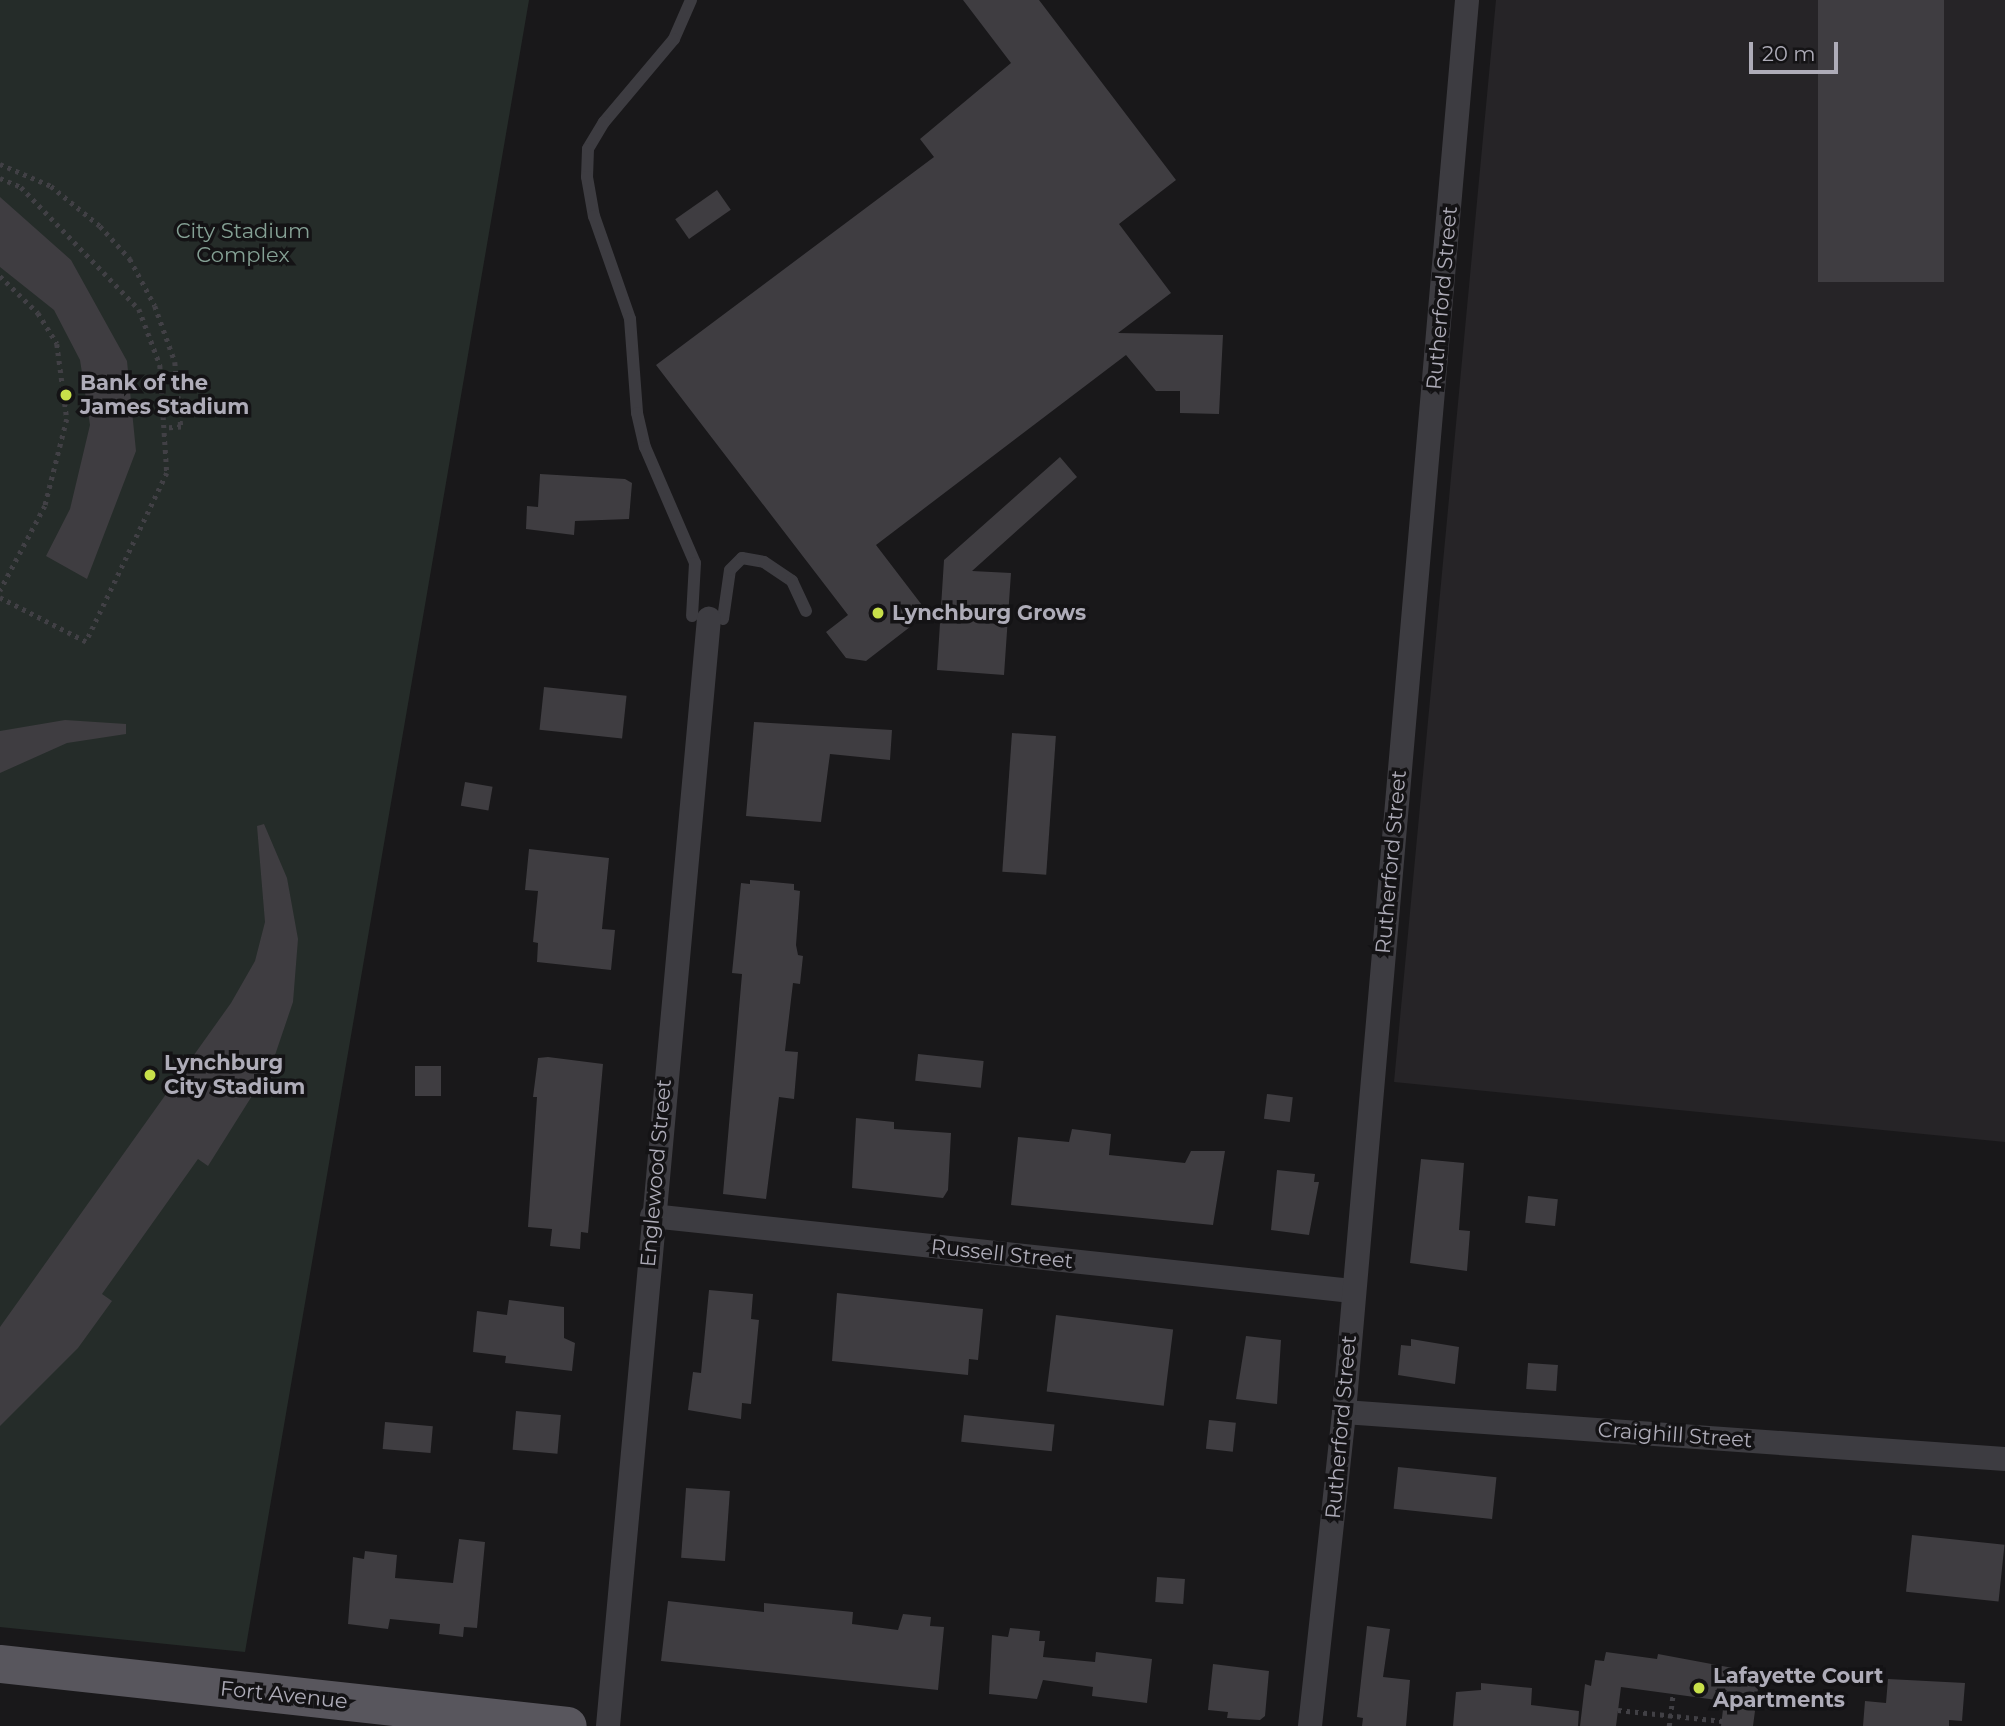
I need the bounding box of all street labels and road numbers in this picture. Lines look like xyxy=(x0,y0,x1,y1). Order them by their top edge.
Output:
street label: Rutherford Street xyxy=(1421,205,1463,391)
street label: Rutherford Street xyxy=(1370,769,1412,955)
street label: Englewood Street xyxy=(635,1078,677,1268)
street label: Russell Street xyxy=(930,1234,1074,1274)
street label: Rutherford Street xyxy=(1320,1334,1362,1520)
street label: Craighill Street xyxy=(1597,1417,1753,1453)
street label: Fort Avenue xyxy=(219,1676,349,1714)

